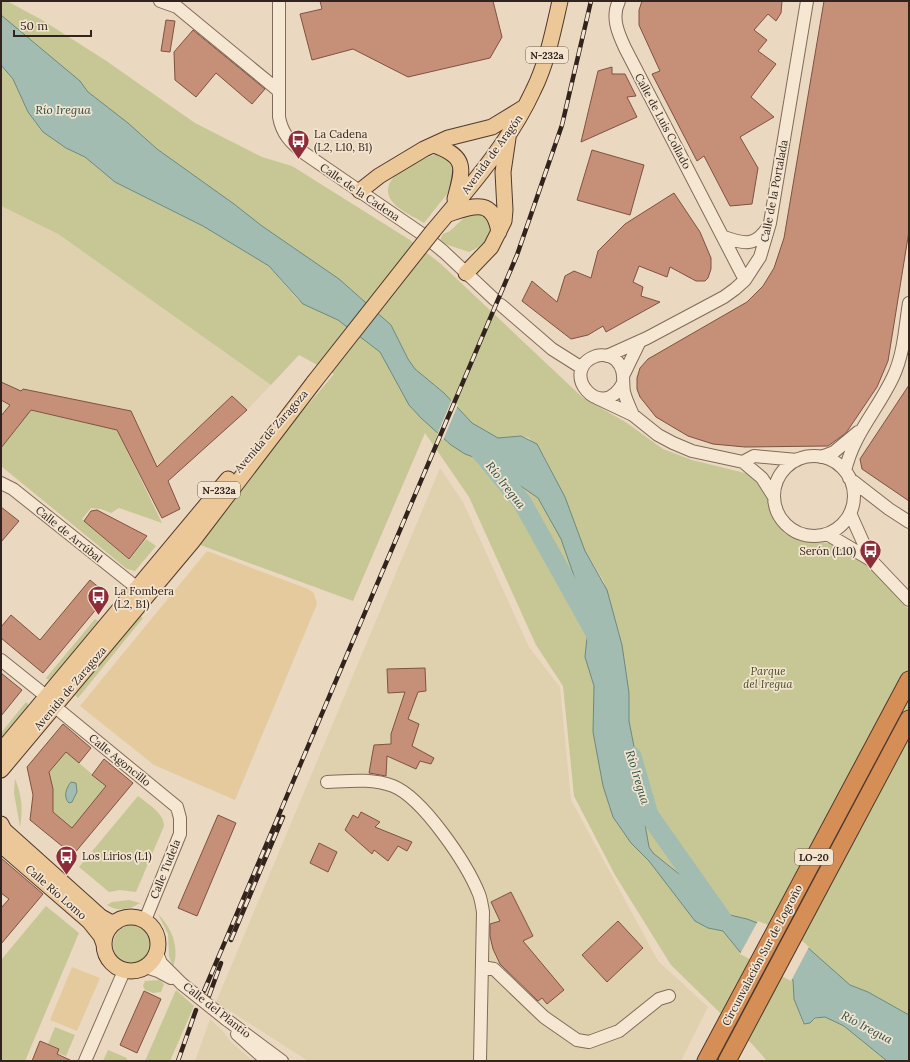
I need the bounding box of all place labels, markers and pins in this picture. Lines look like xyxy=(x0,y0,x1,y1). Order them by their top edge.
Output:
bus stop icon: La Cadena (L2, L10, B1) xyxy=(286,127,312,160)
place label: La Cadena (L2, L10, B1) xyxy=(314,127,372,155)
bus stop icon: Serón (L10) xyxy=(858,538,884,571)
place label: Serón (L10) xyxy=(799,544,856,559)
bus stop icon: La Fombera (L2, B1) xyxy=(86,584,112,617)
place label: La Fombera (L2, B1) xyxy=(114,584,174,612)
bus stop icon: Los Lirios (L1) xyxy=(53,843,79,876)
place label: Los Lirios (L1) xyxy=(82,849,152,864)

